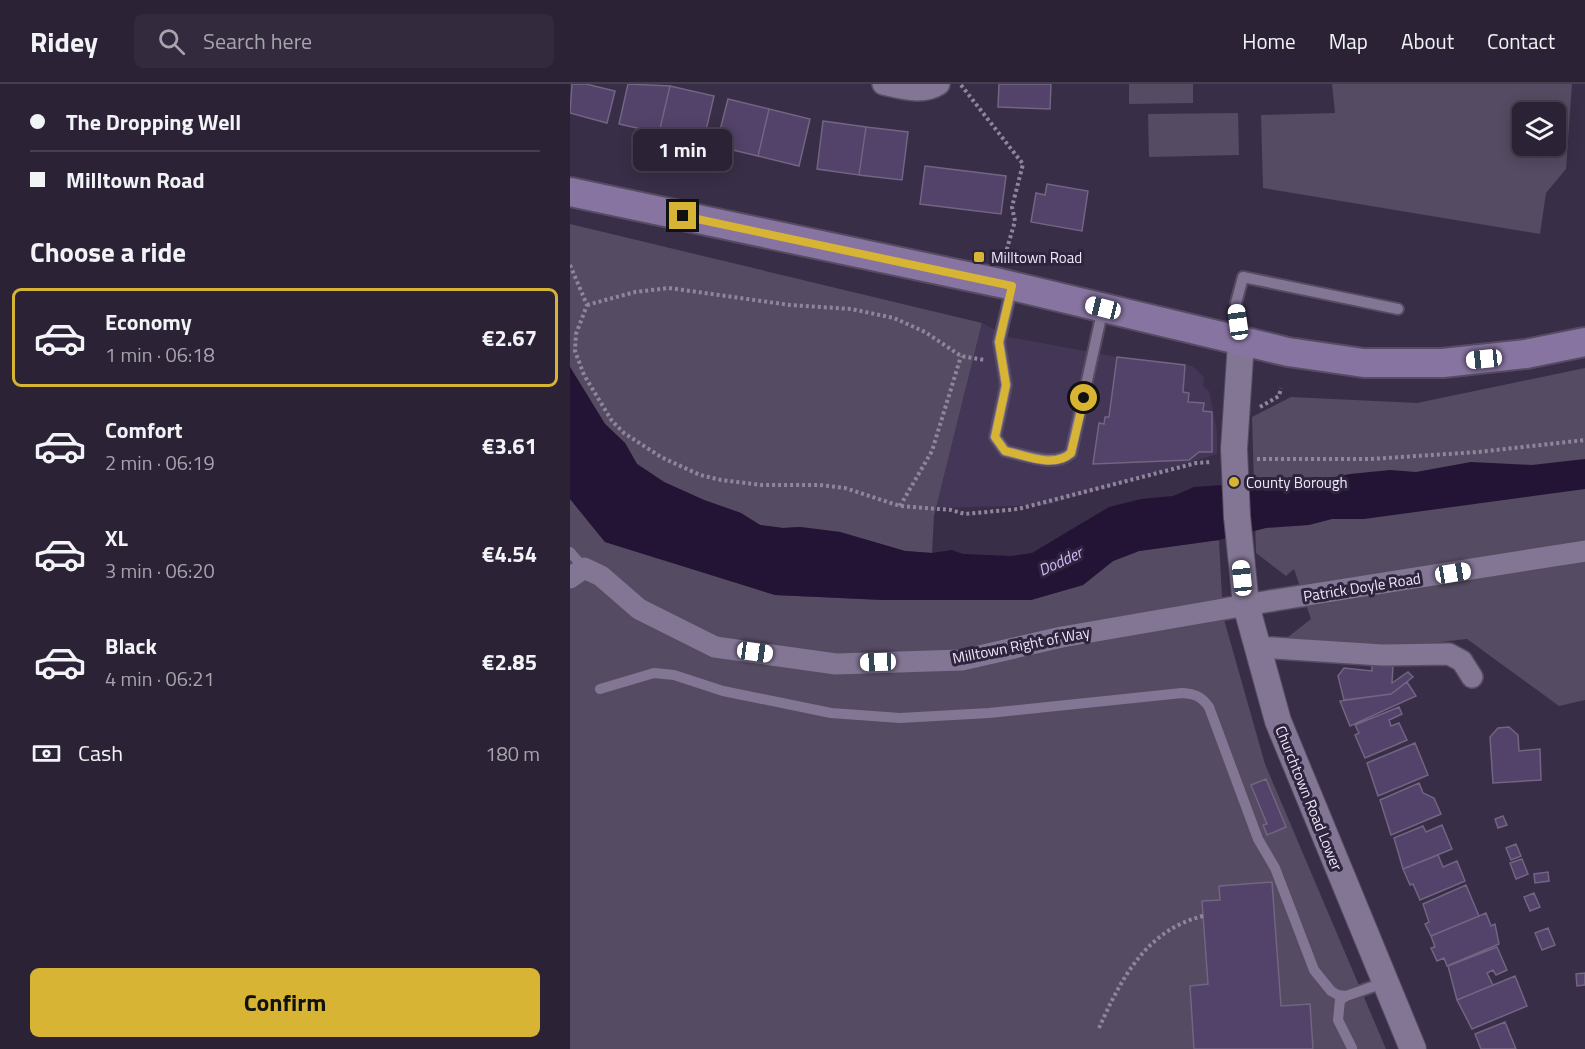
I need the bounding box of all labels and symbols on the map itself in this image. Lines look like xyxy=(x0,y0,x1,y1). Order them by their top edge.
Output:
callout: 1 min xyxy=(633,129,732,171)
route end xyxy=(669,202,696,229)
place label: Milltown Road xyxy=(991,246,1082,269)
marker: Milltown Road xyxy=(972,250,986,264)
car xyxy=(1083,295,1123,321)
car xyxy=(1227,303,1249,341)
car xyxy=(1465,348,1503,370)
route start xyxy=(1070,384,1097,411)
place label: County Borough xyxy=(1246,471,1348,494)
marker: County Borough xyxy=(1227,475,1241,489)
water label: Dodder xyxy=(1034,540,1088,582)
car xyxy=(1231,559,1253,597)
car xyxy=(1434,561,1472,585)
street label: Patrick Doyle Road xyxy=(1302,566,1422,608)
street label: Milltown Right of Way xyxy=(950,620,1092,670)
car xyxy=(736,641,774,663)
car xyxy=(860,652,896,672)
street label: Churchtown Road Lower xyxy=(1269,722,1349,874)

